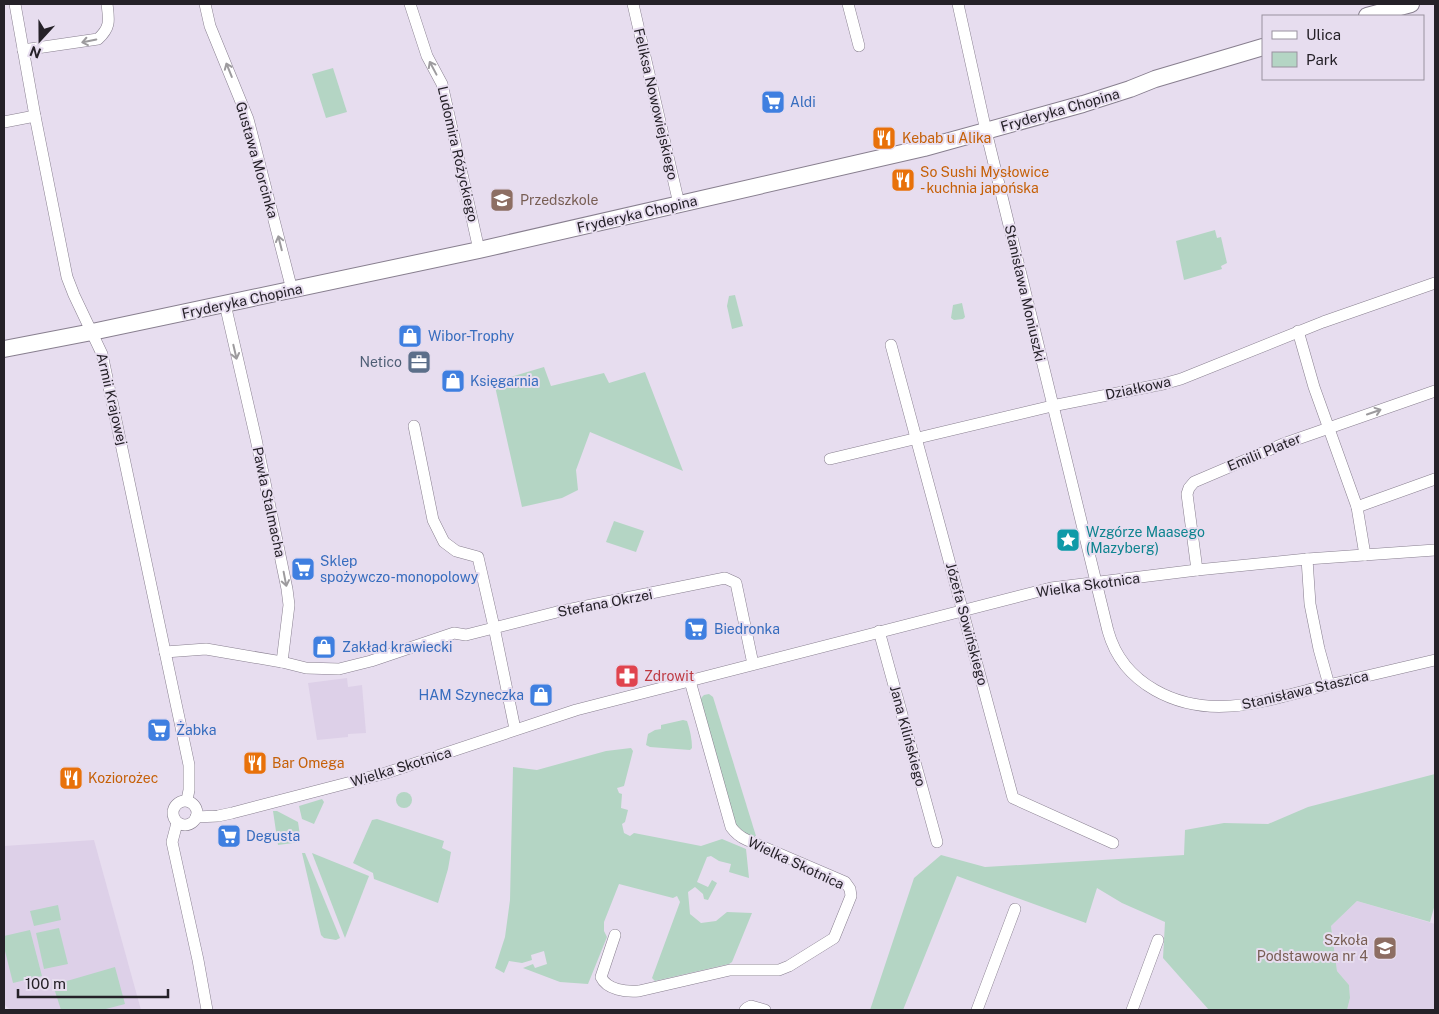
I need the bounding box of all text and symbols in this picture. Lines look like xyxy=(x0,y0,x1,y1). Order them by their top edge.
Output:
north arrow xyxy=(15,15,65,65)
legend xyxy=(1262,15,1424,80)
text: Ulica xyxy=(1306,26,1341,43)
street label: Feliksa Nowowiejskiego xyxy=(631,27,681,182)
one-way arrow xyxy=(81,37,97,46)
text: N xyxy=(27,43,43,62)
text: Park xyxy=(1306,51,1338,68)
one-way arrow xyxy=(428,60,438,75)
one-way arrow xyxy=(223,63,233,78)
street label: Ludomira Różyckiego xyxy=(435,85,481,223)
street label: Fryderyka Chopina xyxy=(999,85,1121,135)
supermarket icon: Aldi xyxy=(760,89,786,115)
place label: Aldi xyxy=(790,94,816,110)
street label: Gustawa Morcinka xyxy=(233,100,281,220)
restaurant icon: Kebab u Alika xyxy=(871,125,897,151)
place label: Kebab u Alika xyxy=(902,130,991,146)
place label: So Sushi Mysłowice - kuchnia japońska xyxy=(920,164,1049,196)
restaurant icon: So Sushi Mysłowice - kuchnia japońska xyxy=(890,167,916,193)
school or university icon: Przedszkole xyxy=(489,187,515,213)
place label: Przedszkole xyxy=(520,192,599,208)
street label: Fryderyka Chopina xyxy=(575,192,699,236)
street label: Stanisława Moniuszki xyxy=(1001,223,1049,363)
one-way arrow xyxy=(275,235,284,251)
street label: Fryderyka Chopina xyxy=(180,280,304,322)
shop icon: Wibor-Trophy xyxy=(397,323,423,349)
place label: Wibor-Trophy xyxy=(428,328,515,344)
one-way arrow xyxy=(231,343,241,359)
office icon: Netico xyxy=(406,349,432,375)
street label: Armii Krajowej xyxy=(94,351,130,447)
place label: Netico xyxy=(360,354,402,370)
shop icon: Księgarnia xyxy=(440,368,466,394)
place label: Księgarnia xyxy=(470,373,539,389)
street label: Działkowa xyxy=(1104,373,1172,403)
one-way arrow xyxy=(1366,407,1381,416)
street label: Emilii Plater xyxy=(1225,430,1303,474)
street label: Pawła Stalmacha xyxy=(249,445,289,559)
place label: Wzgórze Maasego (Mazyberg) xyxy=(1086,524,1205,556)
place icon: Wzgórze Maasego (Mazyberg) xyxy=(1055,527,1081,553)
place label: Sklep spożywczo-monopolowy xyxy=(320,553,479,585)
supermarket icon: Sklep spożywczo-monopolowy xyxy=(290,556,316,582)
street label: Józefa Sowińskiego xyxy=(943,561,991,687)
one-way arrow xyxy=(281,570,290,586)
street label: Wielka Skotnica xyxy=(1035,570,1141,600)
street label: Stefana Okrzei xyxy=(556,586,654,620)
supermarket icon: Biedronka xyxy=(683,616,709,642)
place label: Biedronka xyxy=(714,621,780,637)
shop icon: Zakład krawiecki xyxy=(311,634,337,660)
place label: Zakład krawiecki xyxy=(342,639,453,655)
pharmacy icon: Zdrowit xyxy=(614,663,640,689)
place label: Zdrowit xyxy=(644,668,694,684)
street label: Stanisława Staszica xyxy=(1240,668,1370,712)
shop icon: HAM Szyneczka xyxy=(528,682,554,708)
street label: Jana Kilińskiego xyxy=(887,684,929,788)
place label: HAM Szyneczka xyxy=(419,687,524,703)
supermarket icon: Żabka xyxy=(146,717,172,743)
place label: Żabka xyxy=(176,720,217,738)
street label: Wielka Skotnica xyxy=(349,744,453,790)
restaurant icon: Bar Omega xyxy=(242,750,268,776)
place label: Bar Omega xyxy=(272,755,344,771)
restaurant icon: Koziorożec xyxy=(58,765,84,791)
place label: Koziorożec xyxy=(88,770,158,786)
supermarket icon: Degusta xyxy=(216,823,242,849)
place label: Degusta xyxy=(246,828,300,844)
street label: Wielka Skotnica xyxy=(745,834,847,892)
place label: Szkoła Podstawowa nr 4 xyxy=(1257,932,1368,964)
school or university icon: Szkoła Podstawowa nr 4 xyxy=(1372,935,1398,961)
scale bar xyxy=(18,966,168,998)
text: 100 m xyxy=(25,975,66,992)

